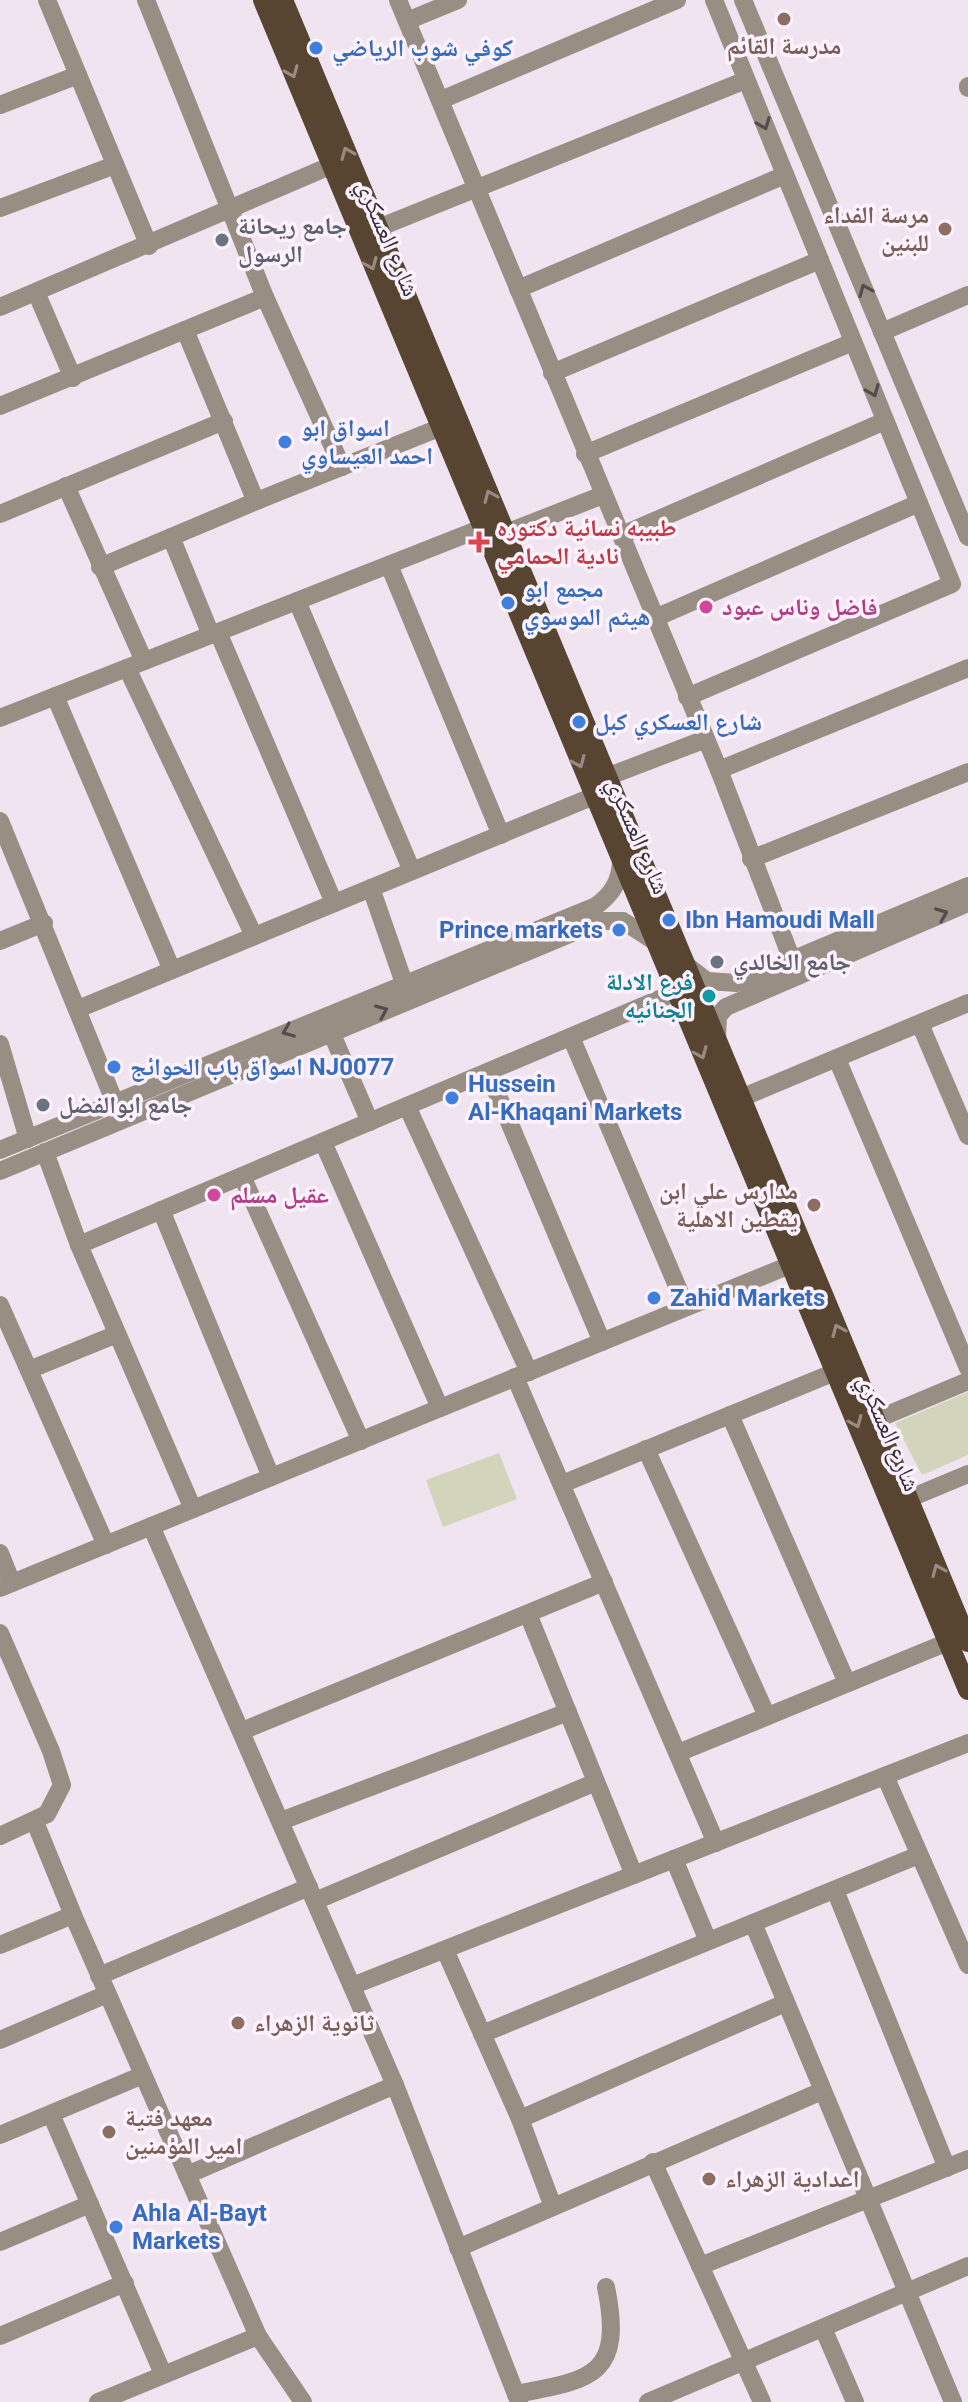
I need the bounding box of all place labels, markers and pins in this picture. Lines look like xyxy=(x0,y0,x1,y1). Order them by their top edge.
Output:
marker: مدرسة القائم xyxy=(775,10,793,28)
place label: مدرسة القائم xyxy=(727,32,841,62)
place label: كوفي شوب الرياضي xyxy=(332,34,514,67)
marker: كوفي شوب الرياضي xyxy=(307,39,325,57)
place label: مرسة الفداء للبنين xyxy=(823,201,929,257)
place label: جامع ريحانة الرسول xyxy=(238,212,347,268)
marker: مرسة الفداء للبنين xyxy=(936,220,954,238)
marker: جامع ريحانة الرسول xyxy=(213,231,231,249)
place label: اسواق ابو احمد العيساوي xyxy=(301,414,433,475)
marker: اسواق ابو احمد العيساوي xyxy=(276,433,294,451)
place label: طبيبه نسائية دكتوره نادية الحمامي xyxy=(497,514,677,575)
marker: طبيبه نسائية دكتوره نادية الحمامي xyxy=(468,531,490,553)
place label: مجمع ابو هيثم الموسوي xyxy=(524,575,650,636)
place label: فاضل وناس عبود xyxy=(722,593,877,621)
marker: مجمع ابو هيثم الموسوي xyxy=(499,594,517,612)
marker: فاضل وناس عبود xyxy=(697,598,715,616)
place label: شارع العسكري كبل xyxy=(595,708,762,741)
marker: شارع العسكري كبل xyxy=(570,713,588,731)
place label: Ibn Hamoudi Mall xyxy=(685,906,875,934)
marker: Ibn Hamoudi Mall xyxy=(660,911,678,929)
place label: Prince markets xyxy=(439,916,603,944)
marker: Prince markets xyxy=(610,921,628,939)
place label: جامع الخالدي xyxy=(733,948,851,981)
marker: جامع الخالدي xyxy=(708,953,726,971)
place label: فرع الادلة الجنائيه xyxy=(606,968,693,1024)
marker: فرع الادلة الجنائيه xyxy=(700,987,718,1005)
place label: اسواق باب الحوائج NJ0077 xyxy=(130,1053,394,1082)
marker: اسواق باب الحوائج NJ0077 xyxy=(105,1058,123,1076)
place label: Hussein Al-Khaqani Markets xyxy=(468,1070,682,1126)
marker: Hussein Al-Khaqani Markets xyxy=(443,1089,461,1107)
place label: جامع ابوالفضل xyxy=(59,1091,192,1121)
marker: جامع ابوالفضل xyxy=(34,1096,52,1114)
place label: مدارس علي ابن يقطين الاهلية xyxy=(659,1177,798,1233)
place label: عقيل مسلم xyxy=(230,1181,329,1211)
marker: عقيل مسلم xyxy=(205,1186,223,1204)
marker: مدارس علي ابن يقطين الاهلية xyxy=(805,1196,823,1214)
place label: Zahid Markets xyxy=(670,1284,825,1312)
marker: Zahid Markets xyxy=(645,1289,663,1307)
place label: ثانوية الزهراء xyxy=(254,2009,374,2037)
marker: ثانوية الزهراء xyxy=(229,2014,247,2032)
place label: معهد فتية امير المؤمنين xyxy=(125,2104,242,2160)
marker: معهد فتية امير المؤمنين xyxy=(100,2123,118,2141)
place label: اعدادية الزهراء xyxy=(725,2165,860,2193)
marker: اعدادية الزهراء xyxy=(700,2170,718,2188)
place label: Ahla Al-Bayt Markets xyxy=(132,2199,267,2255)
marker: Ahla Al-Bayt Markets xyxy=(107,2218,125,2236)

